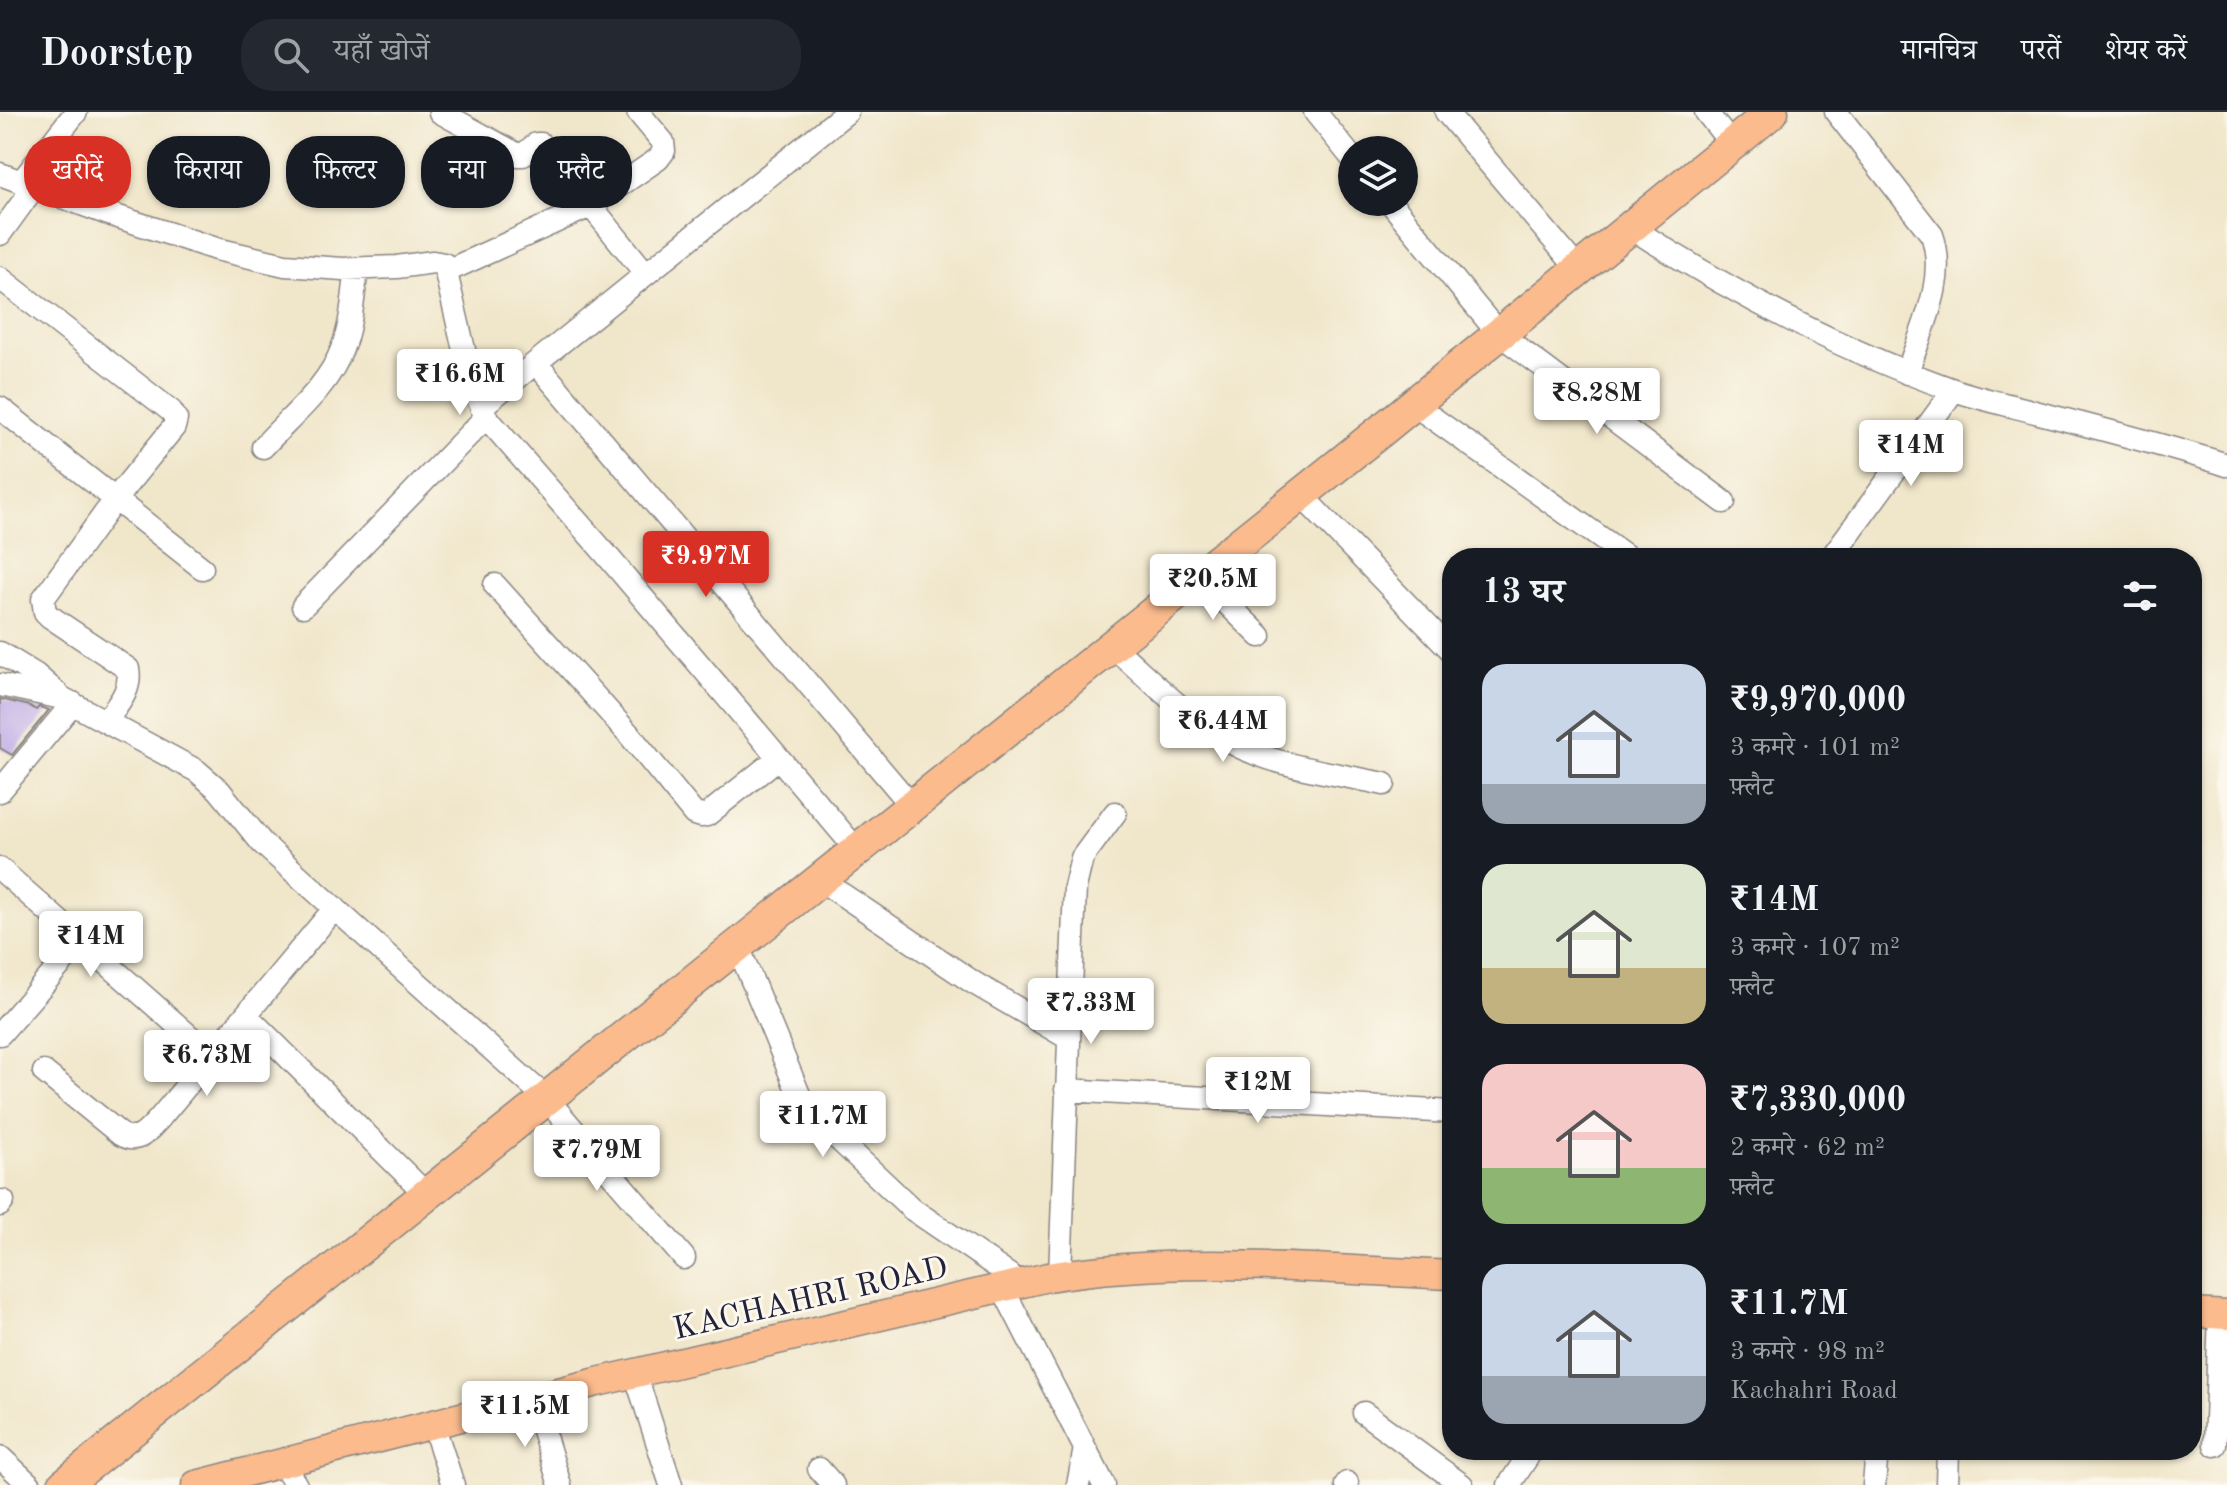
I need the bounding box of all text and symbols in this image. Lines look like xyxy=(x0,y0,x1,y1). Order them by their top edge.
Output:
search box xyxy=(241,19,801,91)
icon: search xyxy=(269,33,313,77)
text: Doorstep xyxy=(40,36,193,74)
text: यहाँ खोजें xyxy=(333,37,430,67)
text: मानचित्र xyxy=(1901,38,1977,66)
text: परतें xyxy=(2021,38,2061,66)
text: शेयर करें xyxy=(2105,38,2187,66)
chip: खरीदें xyxy=(24,136,131,208)
chip: किराया xyxy=(147,136,270,208)
chip: फ़िल्टर xyxy=(286,136,405,208)
chip: नया xyxy=(421,136,514,208)
chip: फ़्लैट xyxy=(530,136,632,208)
map controls xyxy=(1338,136,1418,216)
button: layers xyxy=(1338,136,1418,216)
pin: ₹16.6M xyxy=(395,349,525,417)
text: ₹16.6M xyxy=(415,362,505,388)
pin: ₹8.28M xyxy=(1532,368,1662,436)
text: ₹8.28M xyxy=(1552,381,1642,407)
pin: ₹14M xyxy=(1864,420,1958,488)
text: ₹14M xyxy=(1877,433,1945,459)
pin: ₹9.97M xyxy=(641,531,771,599)
text: ₹9.97M xyxy=(661,544,751,570)
pin: ₹20.5M xyxy=(1148,554,1278,622)
text: ₹20.5M xyxy=(1168,567,1258,593)
icon: filters xyxy=(2118,574,2162,618)
text: 13 घर xyxy=(1482,576,1565,610)
text: ₹9,970,000 xyxy=(1730,684,1906,718)
pin: ₹6.44M xyxy=(1158,696,1288,764)
icon: home xyxy=(1546,696,1642,792)
text: ₹6.44M xyxy=(1178,709,1268,735)
text: 3 कमरे · 101 m² xyxy=(1730,735,1900,761)
text: फ़्लैट xyxy=(1730,775,1773,801)
text: ₹14M xyxy=(1730,884,1819,918)
icon: home xyxy=(1546,896,1642,992)
pin: ₹14M xyxy=(44,911,138,979)
text: ₹14M xyxy=(57,924,125,950)
text: 3 कमरे · 107 m² xyxy=(1730,935,1900,961)
text: फ़्लैट xyxy=(1730,975,1773,1001)
pin: ₹7.33M xyxy=(1026,978,1156,1046)
text: ₹7.33M xyxy=(1046,991,1136,1017)
pin: ₹6.73M xyxy=(142,1030,272,1098)
text: ₹6.73M xyxy=(162,1043,252,1069)
pin: ₹12M xyxy=(1211,1057,1305,1125)
text: ₹12M xyxy=(1224,1070,1292,1096)
text: ₹7,330,000 xyxy=(1730,1084,1906,1118)
pin: ₹11.7M xyxy=(758,1091,888,1159)
icon: home xyxy=(1546,1096,1642,1192)
text: ₹11.7M xyxy=(778,1104,868,1130)
pin: ₹7.79M xyxy=(532,1125,662,1193)
text: 2 कमरे · 62 m² xyxy=(1730,1135,1885,1161)
text: ₹7.79M xyxy=(552,1138,642,1164)
text: फ़्लैट xyxy=(1730,1175,1773,1201)
street label: KACHAHRI ROAD xyxy=(670,1253,951,1347)
text: ₹11.7M xyxy=(1730,1288,1848,1322)
icon: home xyxy=(1546,1296,1642,1392)
text: 3 कमरे · 98 m² xyxy=(1730,1339,1885,1365)
text: Kachahri Road xyxy=(1730,1378,1898,1404)
pin: ₹11.5M xyxy=(460,1381,590,1449)
text: ₹11.5M xyxy=(480,1394,570,1420)

